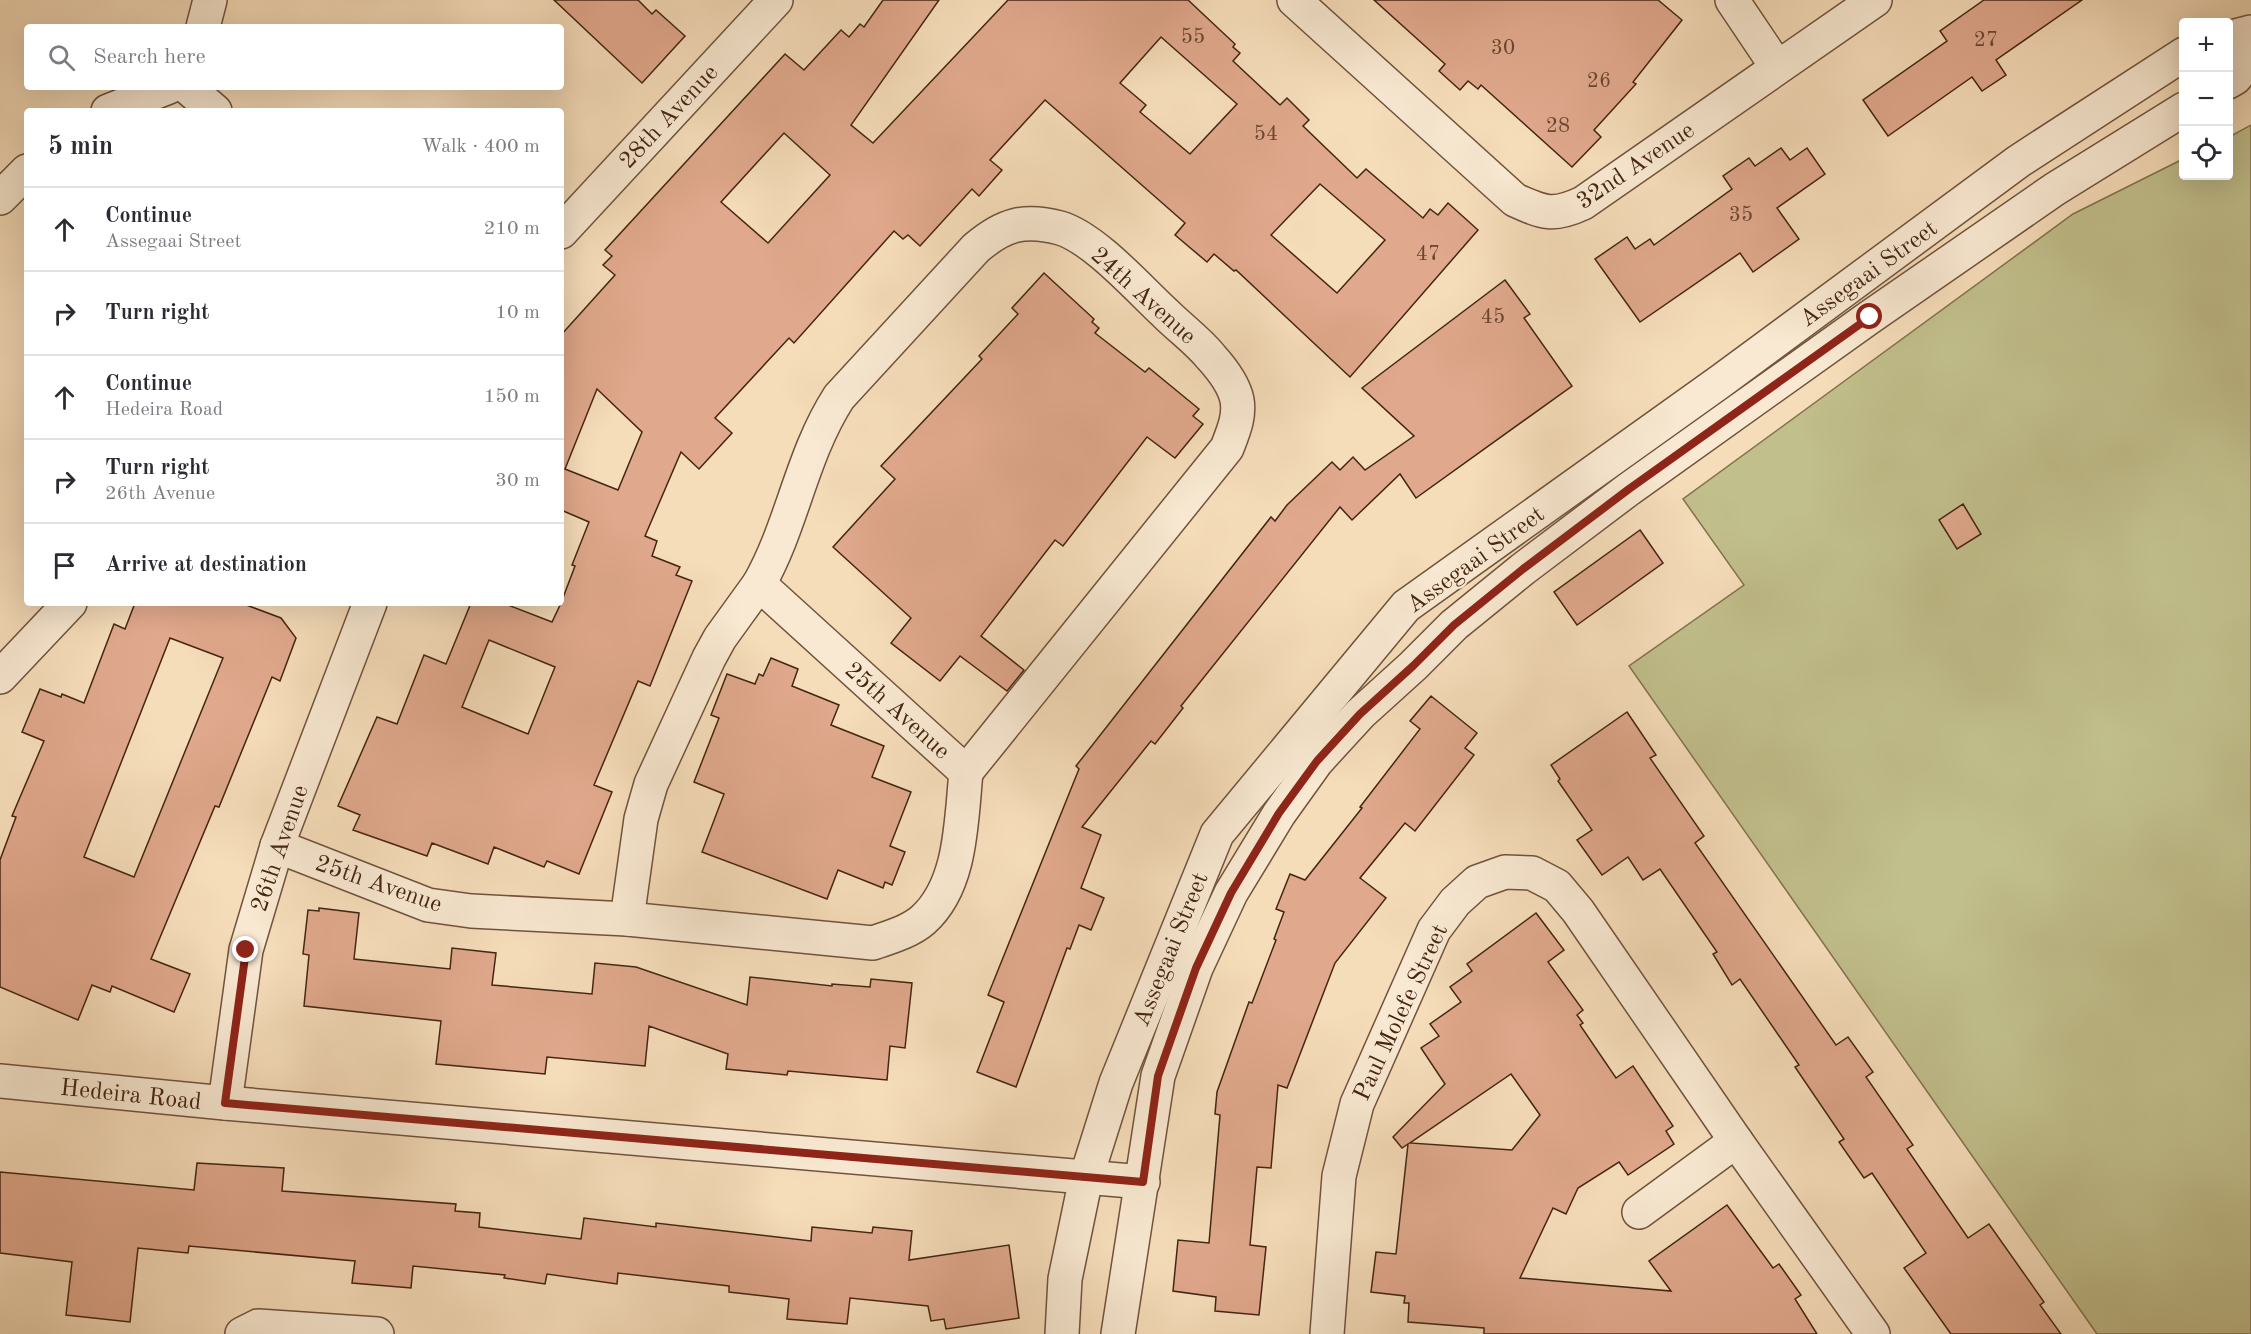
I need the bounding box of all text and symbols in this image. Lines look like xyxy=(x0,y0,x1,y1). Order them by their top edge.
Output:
map controls xyxy=(2179,18,2233,180)
button: + xyxy=(2179,18,2233,72)
search box xyxy=(24,24,564,90)
house number: 55 xyxy=(1181,27,1205,48)
house number: 27 xyxy=(1974,30,1998,51)
house number: 30 xyxy=(1491,38,1515,59)
icon: search xyxy=(45,41,78,74)
text: Search here xyxy=(93,46,206,68)
street label: 28th Avenue xyxy=(616,61,723,174)
house number: 26 xyxy=(1587,71,1611,92)
button: − xyxy=(2179,72,2233,126)
house number: 28 xyxy=(1546,116,1570,137)
street label: 32nd Avenue xyxy=(1573,119,1699,215)
house number: 54 xyxy=(1254,124,1278,145)
button: locate xyxy=(2179,126,2233,180)
text: 5 min xyxy=(48,134,113,160)
text: Walk · 400 m xyxy=(421,137,540,157)
text: Continue xyxy=(105,205,192,227)
house number: 35 xyxy=(1729,205,1753,226)
icon: ahead xyxy=(48,213,81,246)
street label: Assegaai Street xyxy=(1796,217,1942,332)
text: 210 m xyxy=(484,219,540,239)
text: Assegaai Street xyxy=(105,232,241,252)
street label: 24th Avenue xyxy=(1085,243,1200,350)
house number: 47 xyxy=(1416,244,1440,265)
icon: right xyxy=(48,297,81,330)
text: Turn right xyxy=(105,302,209,324)
text: 10 m xyxy=(495,303,540,323)
route start xyxy=(1856,303,1882,329)
house number: 45 xyxy=(1481,307,1505,328)
text: Continue xyxy=(105,373,192,395)
icon: ahead xyxy=(48,381,81,414)
text: 150 m xyxy=(484,387,540,407)
text: Hedeira Road xyxy=(105,400,223,420)
text: Turn right xyxy=(105,457,209,479)
icon: right xyxy=(48,465,81,498)
text: 30 m xyxy=(495,471,540,491)
text: 26th Avenue xyxy=(105,484,215,504)
street label: Assegaai Street xyxy=(1403,503,1549,618)
icon: arrive xyxy=(48,549,81,582)
text: Arrive at destination xyxy=(105,554,307,576)
street label: 25th Avenue xyxy=(839,658,954,765)
street label: 26th Avenue xyxy=(248,782,314,915)
street label: 25th Avenue xyxy=(312,852,445,918)
street label: Assegaai Street xyxy=(1130,869,1214,1030)
street label: Paul Molefe Street xyxy=(1350,921,1453,1105)
route end xyxy=(232,936,258,962)
street label: Hedeira Road xyxy=(59,1077,203,1115)

